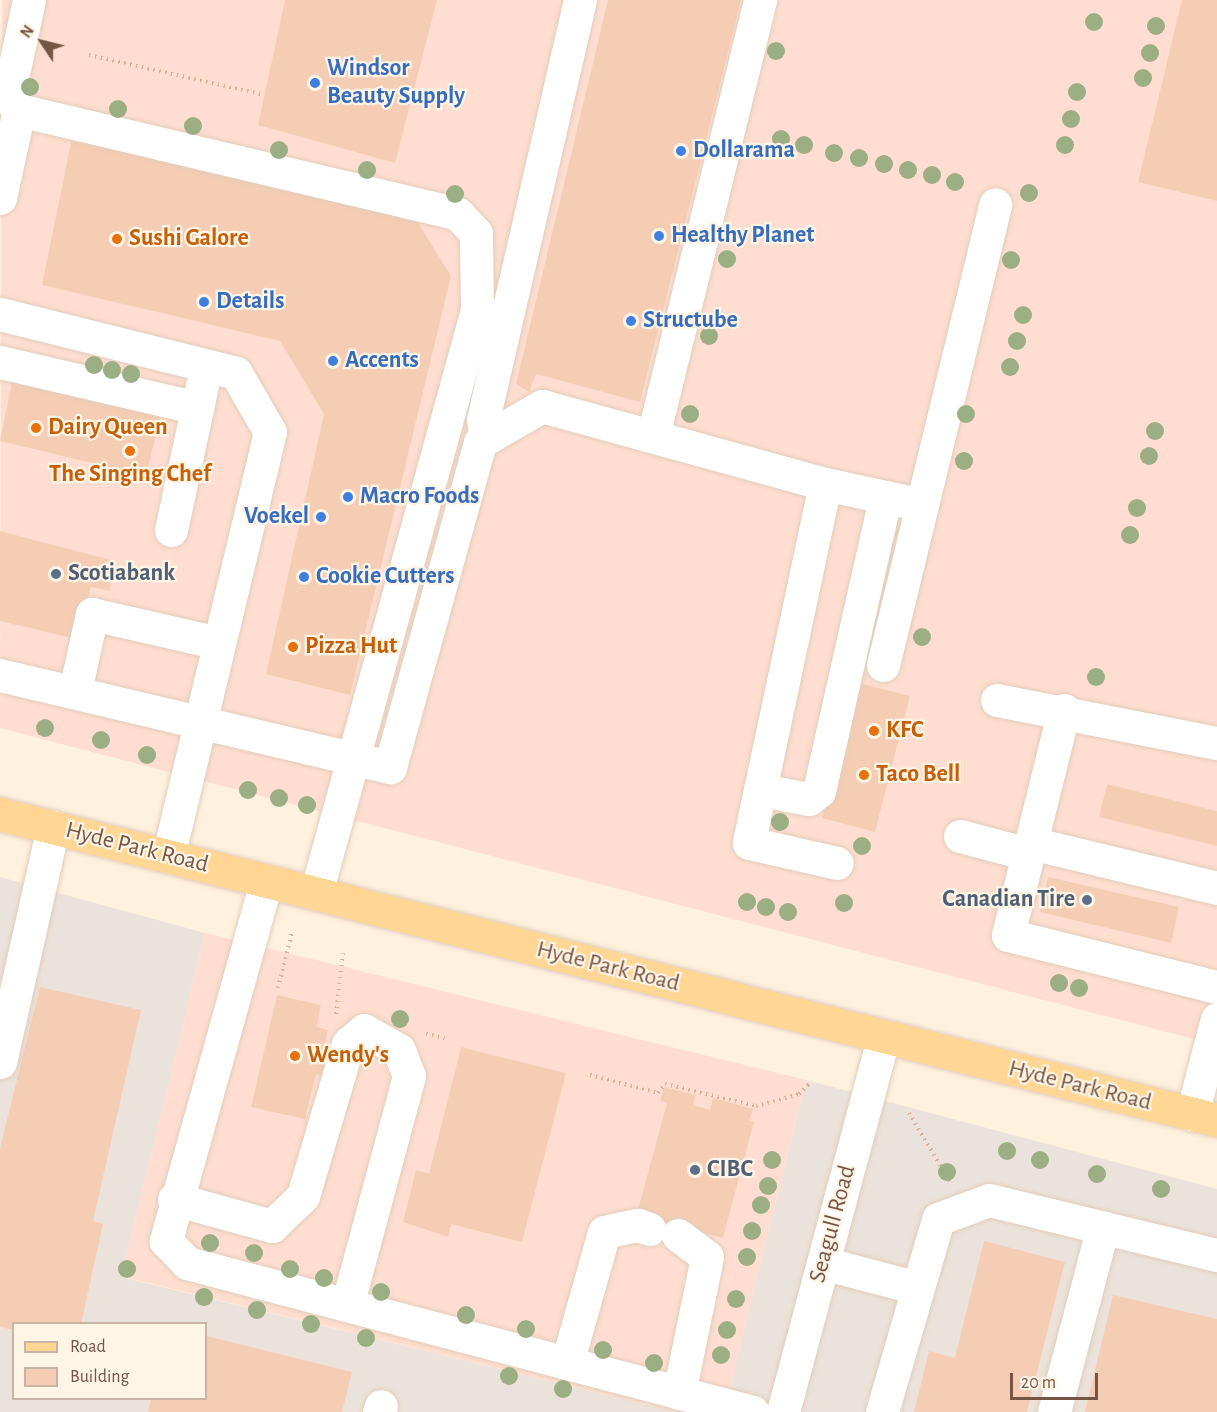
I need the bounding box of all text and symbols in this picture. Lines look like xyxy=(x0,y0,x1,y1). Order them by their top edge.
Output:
north arrow xyxy=(12,12,72,72)
text: N xyxy=(18,23,37,41)
place label: Windsor Beauty Supply xyxy=(327,55,465,111)
marker: Windsor Beauty Supply xyxy=(308,76,322,90)
place label: Dollarama xyxy=(693,137,795,165)
marker: Dollarama xyxy=(674,144,688,158)
place label: Healthy Planet xyxy=(671,222,814,250)
place label: Sushi Galore xyxy=(129,225,249,253)
marker: Healthy Planet xyxy=(652,229,666,243)
marker: Sushi Galore xyxy=(110,232,124,246)
place label: Details xyxy=(216,288,284,316)
marker: Details xyxy=(197,295,211,309)
place label: Structube xyxy=(643,307,738,335)
marker: Structube xyxy=(624,314,638,328)
place label: Accents xyxy=(345,347,419,375)
marker: Accents xyxy=(326,354,340,368)
place label: Dairy Queen xyxy=(48,414,168,442)
marker: Dairy Queen xyxy=(29,421,43,435)
marker: The Singing Chef xyxy=(123,444,137,458)
place label: The Singing Chef xyxy=(49,461,211,489)
place label: Macro Foods xyxy=(360,483,479,511)
marker: Macro Foods xyxy=(341,490,355,504)
place label: Voekel xyxy=(244,503,309,531)
marker: Voekel xyxy=(314,510,328,524)
place label: Scotiabank xyxy=(68,560,175,588)
place label: Cookie Cutters xyxy=(316,563,454,591)
marker: Scotiabank xyxy=(49,567,63,581)
marker: Cookie Cutters xyxy=(297,570,311,584)
place label: Pizza Hut xyxy=(305,633,397,661)
marker: Pizza Hut xyxy=(286,640,300,654)
place label: KFC xyxy=(886,717,923,745)
marker: KFC xyxy=(867,724,881,738)
place label: Taco Bell xyxy=(876,761,960,789)
marker: Taco Bell xyxy=(857,768,871,782)
street label: Hyde Park Road xyxy=(63,816,211,880)
place label: Canadian Tire xyxy=(942,886,1075,914)
marker: Canadian Tire xyxy=(1080,893,1094,907)
street label: Hyde Park Road xyxy=(534,935,682,999)
place label: Wendy's xyxy=(307,1042,389,1070)
marker: Wendy's xyxy=(288,1049,302,1063)
street label: Hyde Park Road xyxy=(1006,1054,1154,1118)
place label: CIBC xyxy=(707,1156,753,1184)
street label: Seagull Road xyxy=(803,1162,863,1286)
marker: CIBC xyxy=(688,1163,702,1177)
legend xyxy=(12,1322,207,1400)
text: Road xyxy=(70,1338,106,1356)
scale bar xyxy=(1013,1361,1102,1399)
text: Building xyxy=(70,1368,129,1386)
text: 20 m xyxy=(1021,1374,1056,1392)

